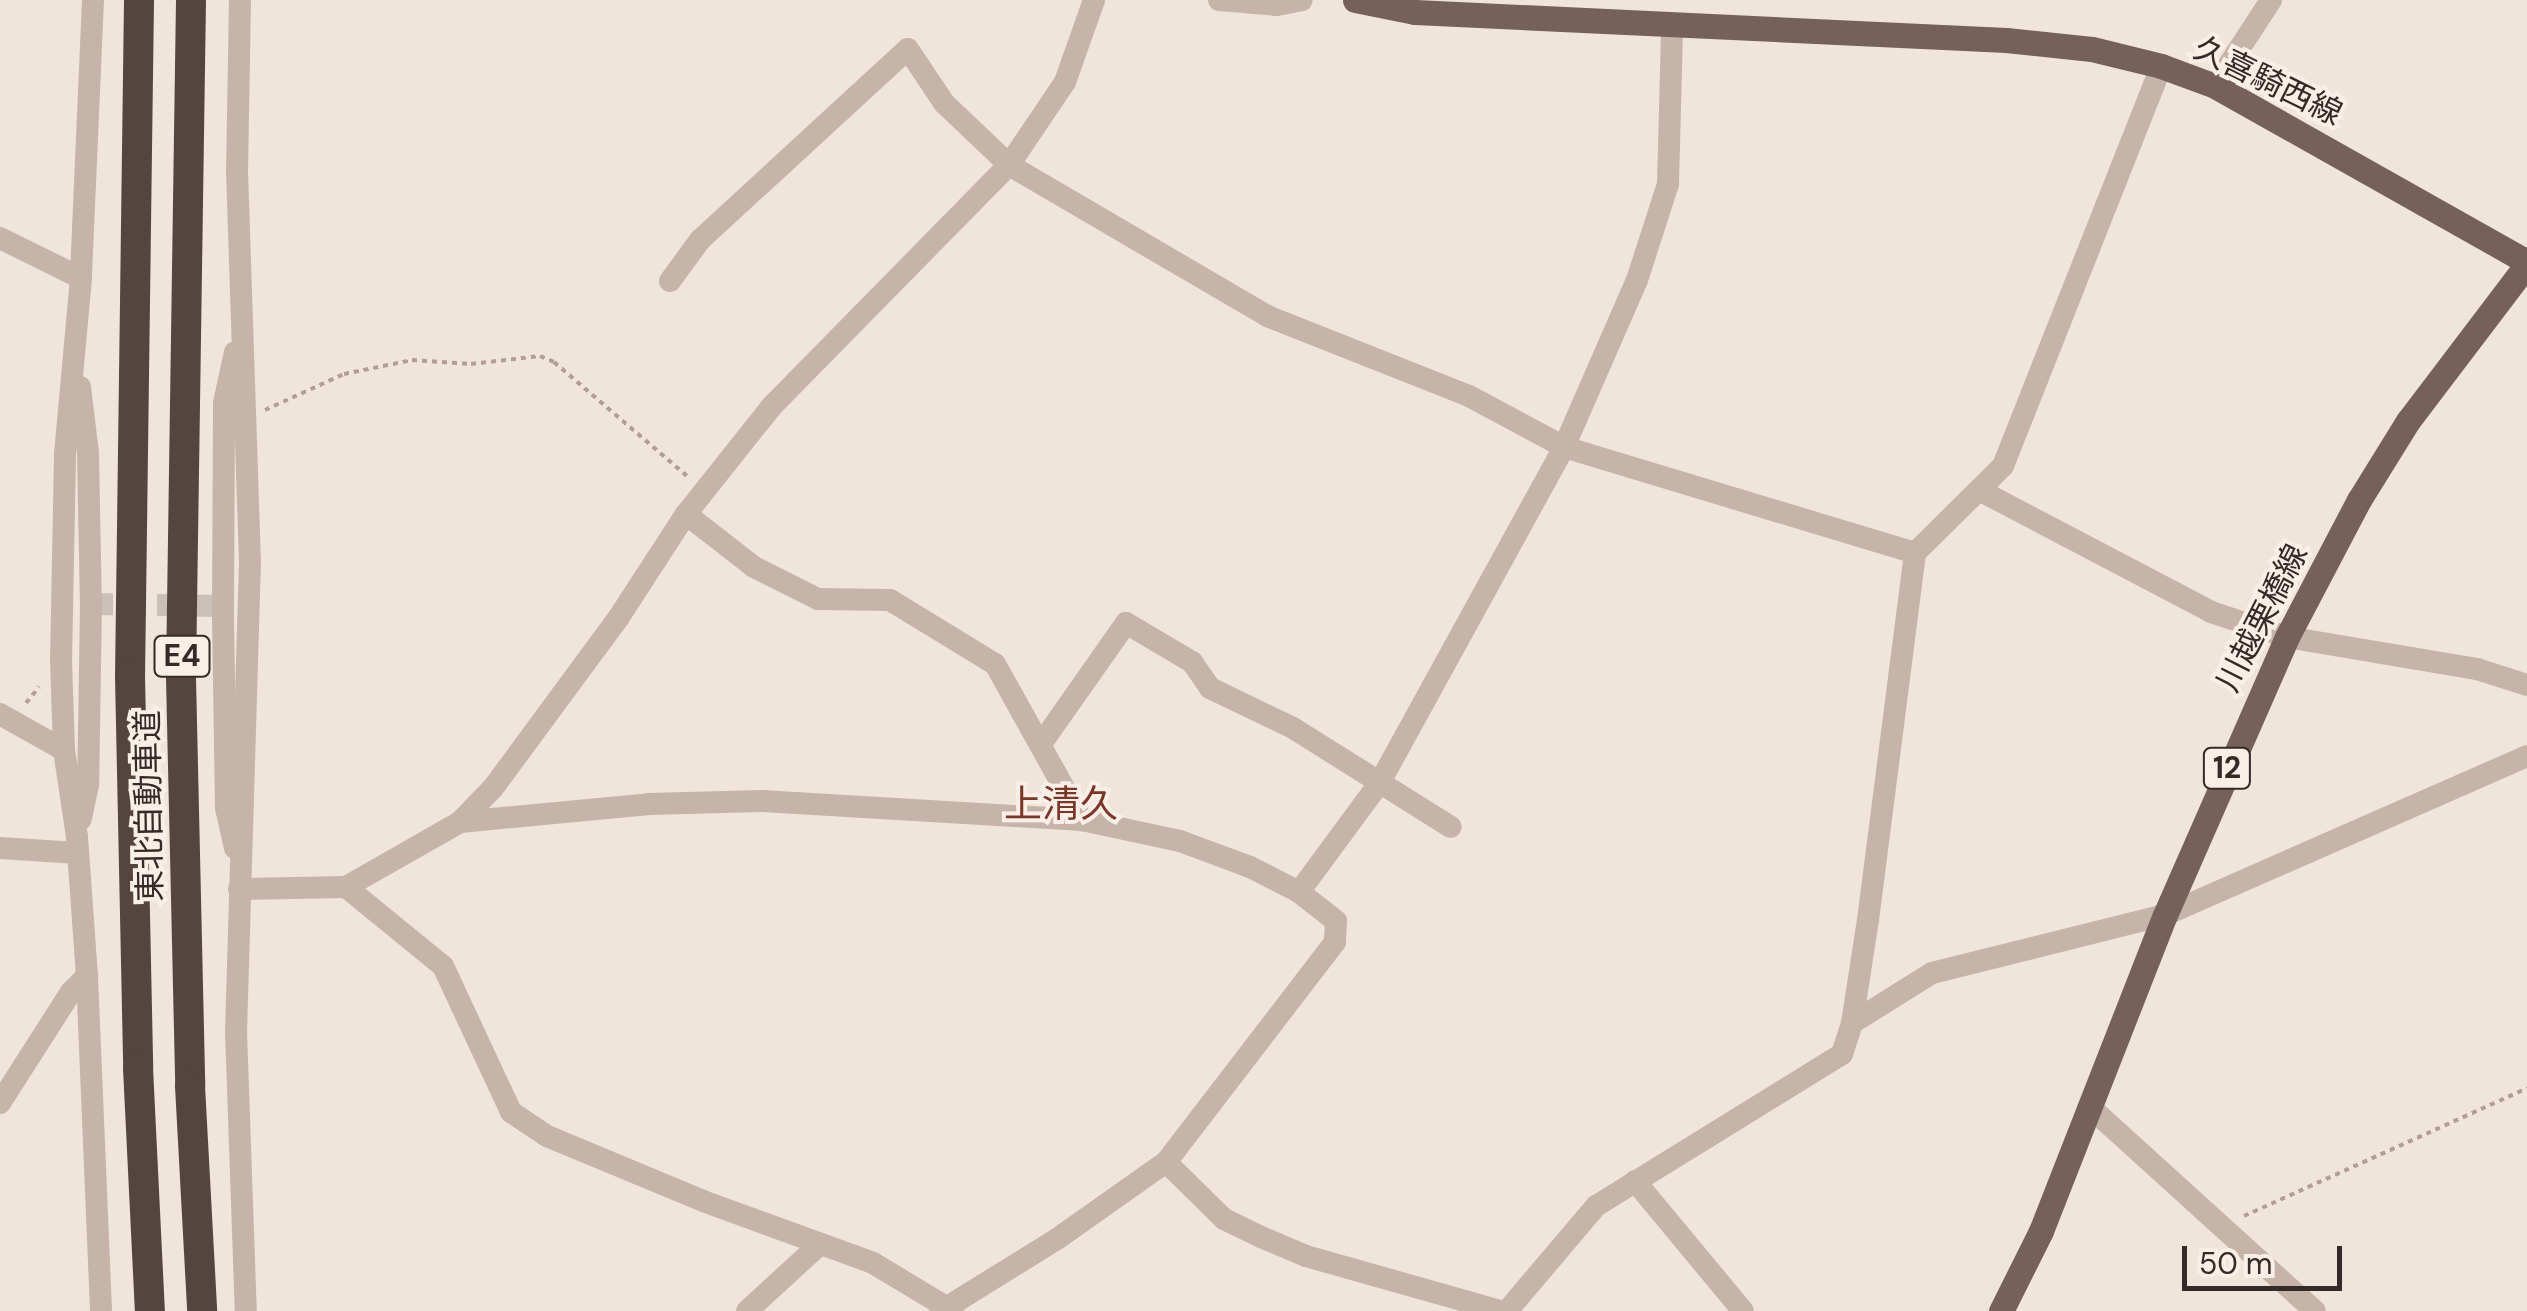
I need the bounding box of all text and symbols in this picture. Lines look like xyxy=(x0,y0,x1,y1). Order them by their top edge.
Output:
street label: 久喜騎西線 xyxy=(2188,29,2348,133)
street label: 川越栗橋線 xyxy=(2209,538,2315,698)
road number: E4 xyxy=(152,631,212,681)
street label: 東北自動車道 xyxy=(128,710,170,902)
road number: 12 xyxy=(2202,743,2252,793)
district label: 上清久 xyxy=(1004,782,1118,828)
scale bar xyxy=(2187,1226,2347,1288)
text: 50 m xyxy=(2199,1244,2273,1283)

